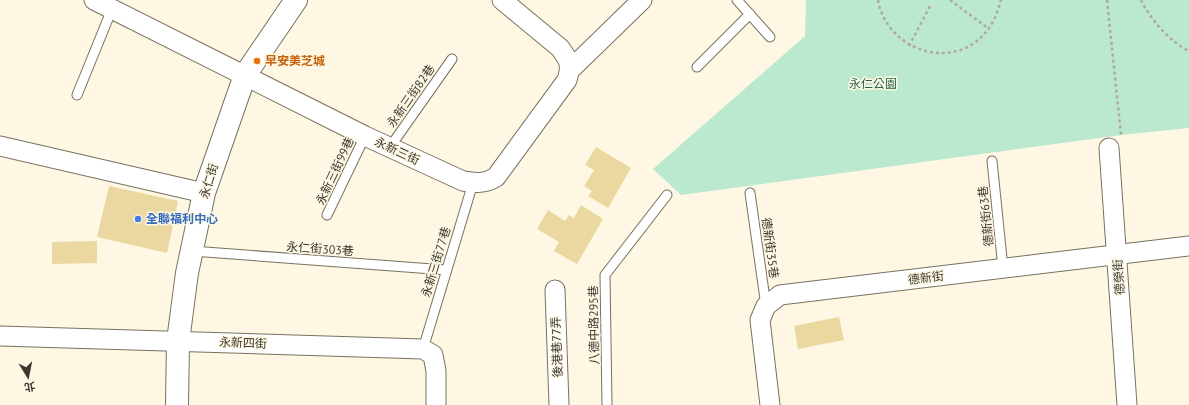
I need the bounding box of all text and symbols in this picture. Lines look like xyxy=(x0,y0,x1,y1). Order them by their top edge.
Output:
place label: 早安美芝城 xyxy=(265,53,325,68)
marker: 早安美芝城 xyxy=(252,56,262,66)
street label: 永新三街82巷 xyxy=(383,61,438,130)
park label: 永仁公園 xyxy=(849,76,897,91)
street label: 永新三街99巷 xyxy=(312,134,357,207)
street label: 永新三街 xyxy=(372,134,422,167)
street label: 永仁街 xyxy=(196,161,221,200)
street label: 德新街63巷 xyxy=(975,185,996,247)
place label: 全聯福利中心 xyxy=(146,211,218,226)
marker: 全聯福利中心 xyxy=(133,214,143,224)
street label: 德新街35巷 xyxy=(759,217,782,279)
street label: 永新三街77巷 xyxy=(418,225,453,299)
street label: 永仁街303巷 xyxy=(286,239,354,258)
street label: 德榮街 xyxy=(1110,259,1127,296)
street label: 德新街 xyxy=(907,268,945,287)
street label: 八德中路295巷 xyxy=(585,285,602,365)
street label: 後港巷77弄 xyxy=(548,316,565,378)
street label: 永新四街 xyxy=(219,334,267,351)
north arrow xyxy=(8,357,48,397)
text: 北 xyxy=(23,379,36,395)

